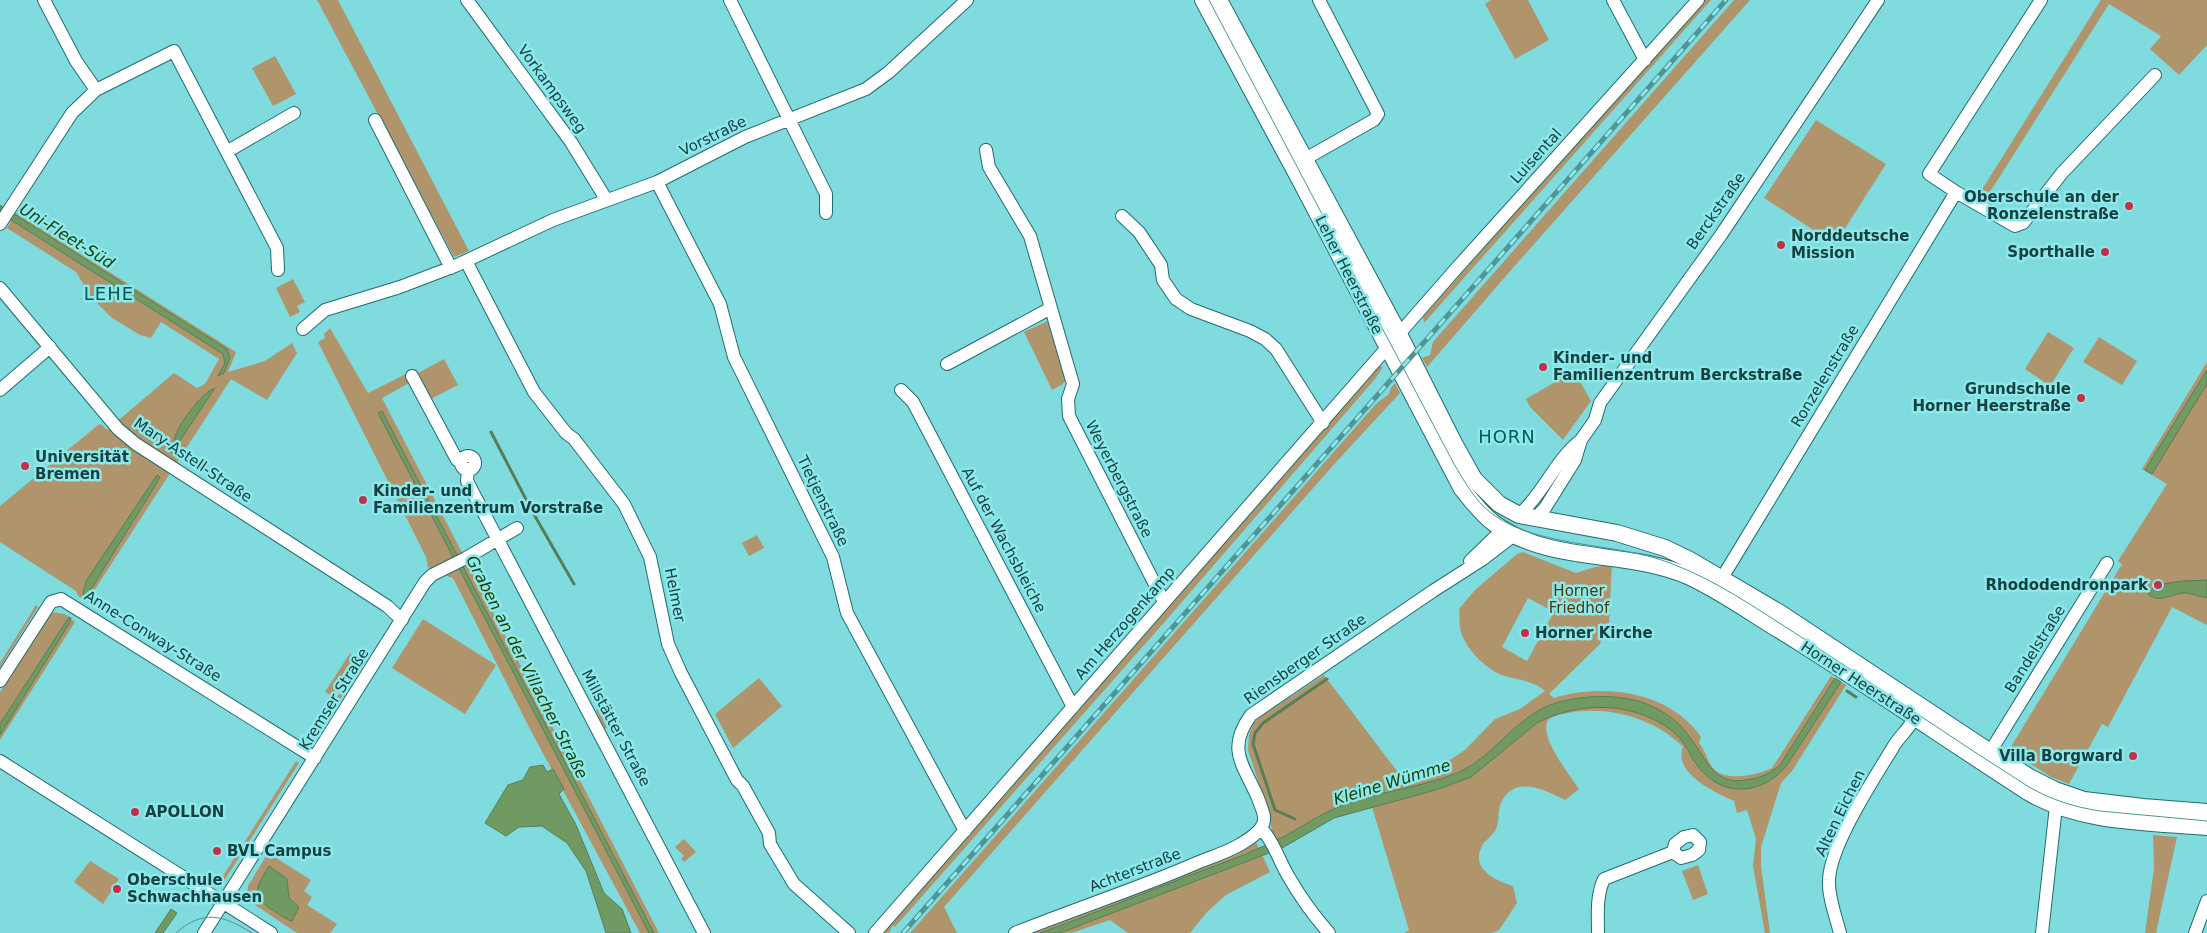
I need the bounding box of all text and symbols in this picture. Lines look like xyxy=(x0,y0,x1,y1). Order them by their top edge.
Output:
street label: Vorkampsweg xyxy=(514,41,590,137)
street label: Vorstraße xyxy=(677,112,749,160)
street label: Luisental xyxy=(1507,125,1565,187)
street label: Berckstraße xyxy=(1683,169,1749,253)
place label: Oberschule an der Ronzelenstraße xyxy=(1964,188,2120,223)
water label: Uni-Fleet-Süd xyxy=(16,199,119,273)
marker: Oberschule an der Ronzelenstraße xyxy=(2123,200,2135,212)
street label: Leher Heerstraße xyxy=(1311,213,1387,337)
place label: Norddeutsche Mission xyxy=(1791,227,1909,262)
marker: Norddeutsche Mission xyxy=(1775,239,1787,251)
place label: Sporthalle xyxy=(2007,243,2095,261)
marker: Sporthalle xyxy=(2099,246,2111,258)
district label: LEHE xyxy=(84,283,134,304)
street label: Ronzelenstraße xyxy=(1787,322,1863,430)
place label: Kinder- und Familienzentrum Berckstraße xyxy=(1553,349,1803,384)
marker: Kinder- und Familienzentrum Berckstraße xyxy=(1537,361,1549,373)
place label: Grundschule Horner Heerstraße xyxy=(1912,380,2071,415)
marker: Grundschule Horner Heerstraße xyxy=(2075,392,2087,404)
street label: Mary-Astell-Straße xyxy=(131,414,255,506)
street label: Weyerbergstraße xyxy=(1082,417,1156,541)
district label: HORN xyxy=(1478,426,1536,447)
place label: Universität Bremen xyxy=(35,448,129,483)
street label: Tietjenstraße xyxy=(793,452,853,549)
marker: Universität Bremen xyxy=(19,460,31,472)
street label: Auf der Wachsbleiche xyxy=(958,464,1050,616)
place label: Kinder- und Familienzentrum Vorstraße xyxy=(373,482,603,517)
marker: Kinder- und Familienzentrum Vorstraße xyxy=(357,494,369,506)
water label: Graben an der Villacher Straße xyxy=(462,552,592,782)
street label: Am Herzogenkamp xyxy=(1071,563,1179,683)
street label: Helmer xyxy=(661,566,689,624)
place label: Rhododendronpark xyxy=(1985,576,2149,594)
marker: Rhododendronpark xyxy=(2152,579,2164,591)
park label: Horner Friedhof xyxy=(1549,582,1610,617)
street label: Anne-Conway-Straße xyxy=(81,587,225,685)
street label: Bandelstraße xyxy=(2001,602,2069,696)
street label: Riensberger Straße xyxy=(1240,610,1370,708)
place label: Horner Kirche xyxy=(1535,624,1653,642)
marker: Horner Kirche xyxy=(1519,627,1531,639)
street label: Horner Heerstraße xyxy=(1798,637,1924,729)
street label: Kremser Straße xyxy=(295,645,373,753)
street label: Millstätter Straße xyxy=(578,667,654,789)
place label: Villa Borgward xyxy=(1999,747,2123,765)
marker: Villa Borgward xyxy=(2127,750,2139,762)
water label: Kleine Wümme xyxy=(1331,755,1453,809)
street label: Alten Eichen xyxy=(1811,767,1869,859)
place label: APOLLON xyxy=(145,803,224,821)
marker: APOLLON xyxy=(129,806,141,818)
place label: BVL Campus xyxy=(227,842,331,860)
street label: Achterstraße xyxy=(1087,844,1183,896)
marker: BVL Campus xyxy=(211,845,223,857)
place label: Oberschule Schwachhausen xyxy=(127,871,262,906)
marker: Oberschule Schwachhausen xyxy=(111,883,123,895)

